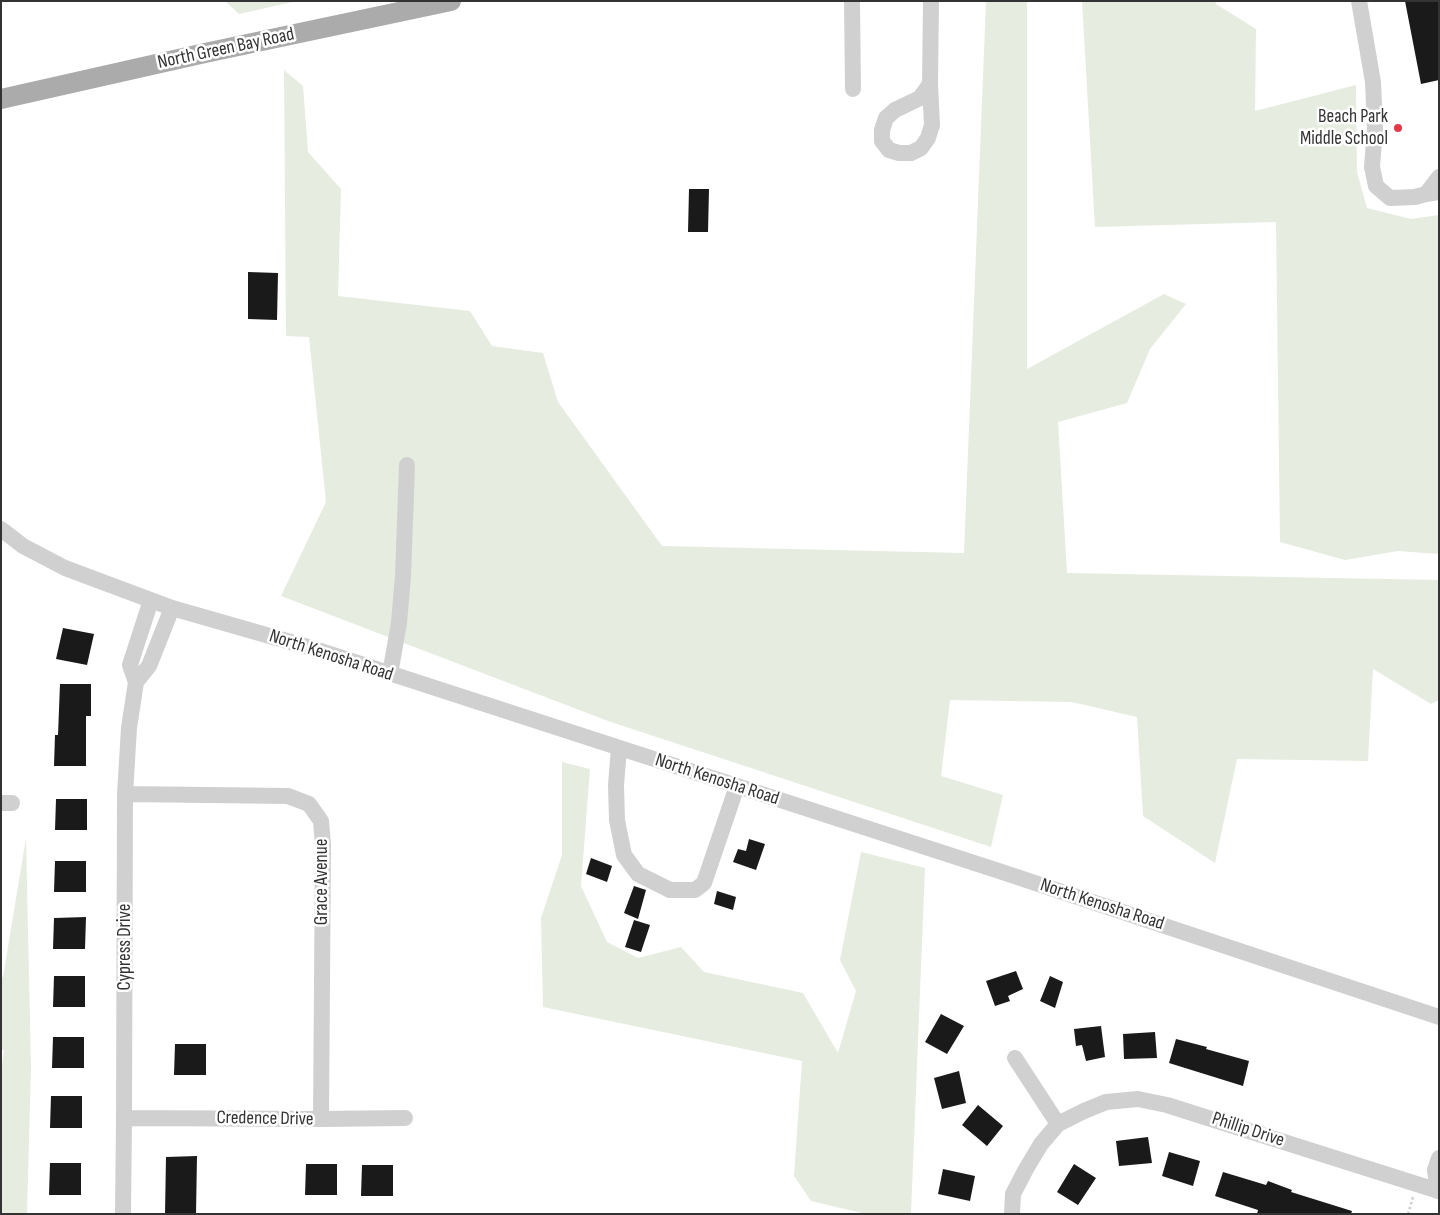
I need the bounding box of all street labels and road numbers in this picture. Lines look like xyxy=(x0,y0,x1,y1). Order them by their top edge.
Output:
street label: North Green Bay Road xyxy=(156,23,296,75)
street label: North Kenosha Road xyxy=(266,625,396,687)
street label: North Kenosha Road xyxy=(652,749,782,811)
street label: Grace Avenue xyxy=(311,839,333,925)
street label: North Kenosha Road xyxy=(1037,874,1167,936)
street label: Cypress Drive xyxy=(114,904,136,990)
street label: Credence Drive xyxy=(216,1107,314,1131)
street label: Phillip Drive xyxy=(1209,1108,1287,1152)

